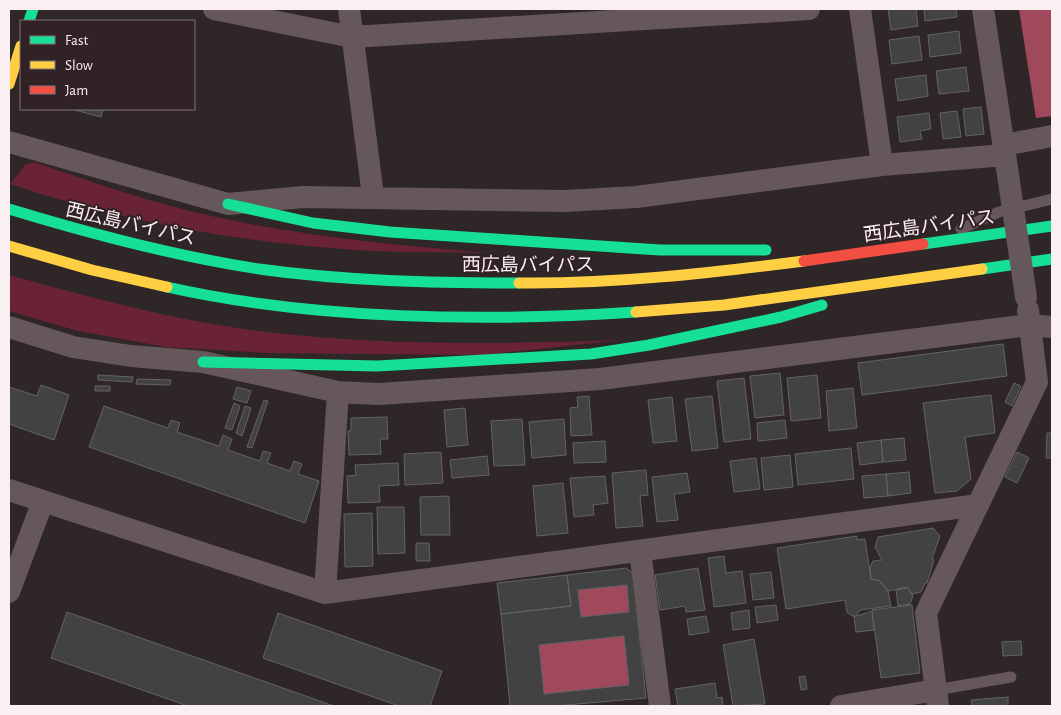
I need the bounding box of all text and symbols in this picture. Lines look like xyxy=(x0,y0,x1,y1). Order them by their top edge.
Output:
legend xyxy=(20,20,195,110)
text: Fast xyxy=(65,33,89,48)
text: Slow xyxy=(65,58,93,73)
text: Jam xyxy=(65,83,88,98)
street label: 西広島バイパス xyxy=(64,198,198,249)
street label: 西広島バイパス xyxy=(862,206,996,245)
street label: 西広島バイパス xyxy=(462,254,594,275)

